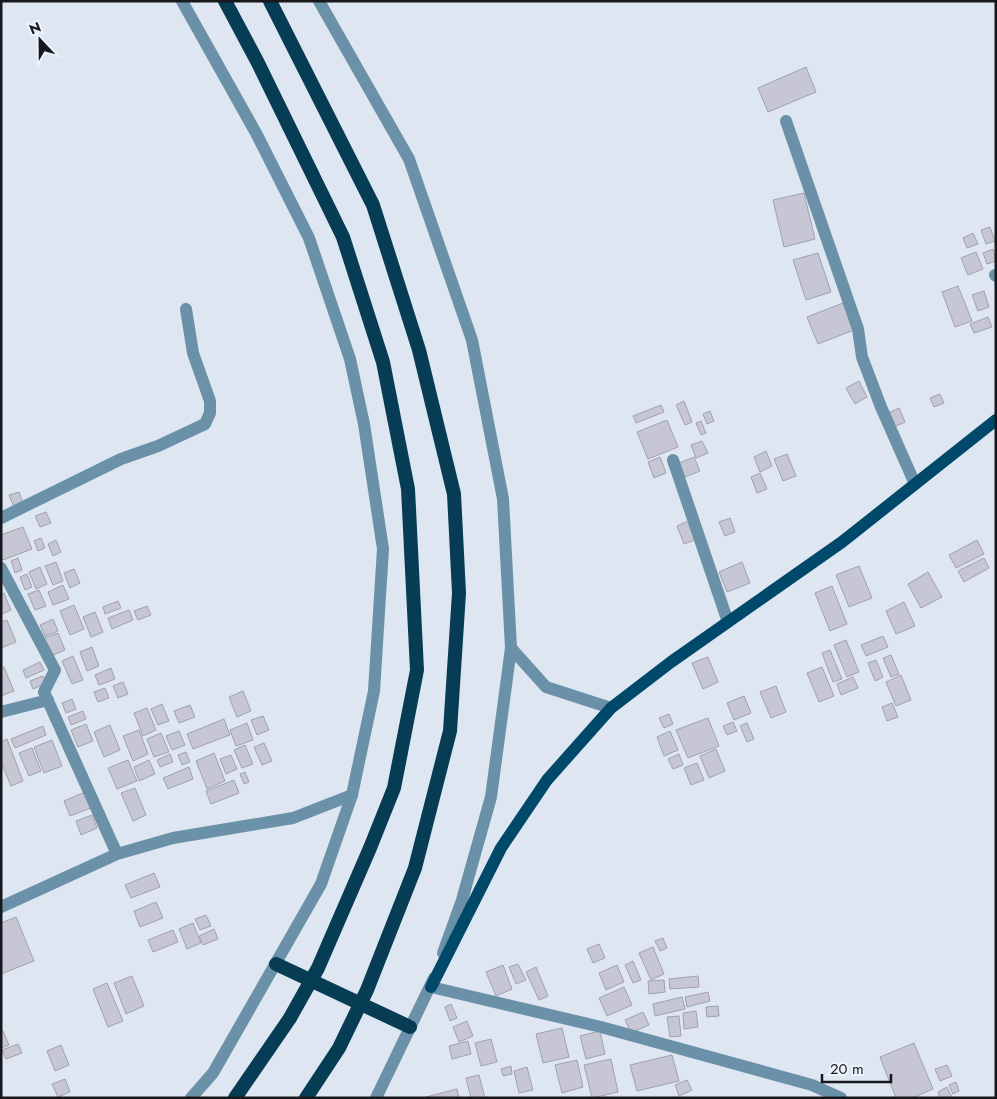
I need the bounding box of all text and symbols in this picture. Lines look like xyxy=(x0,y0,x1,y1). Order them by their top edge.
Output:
north arrow xyxy=(15,15,65,65)
text: N xyxy=(26,17,44,39)
scale bar xyxy=(822,1052,891,1084)
text: 20 m xyxy=(830,1058,864,1080)

